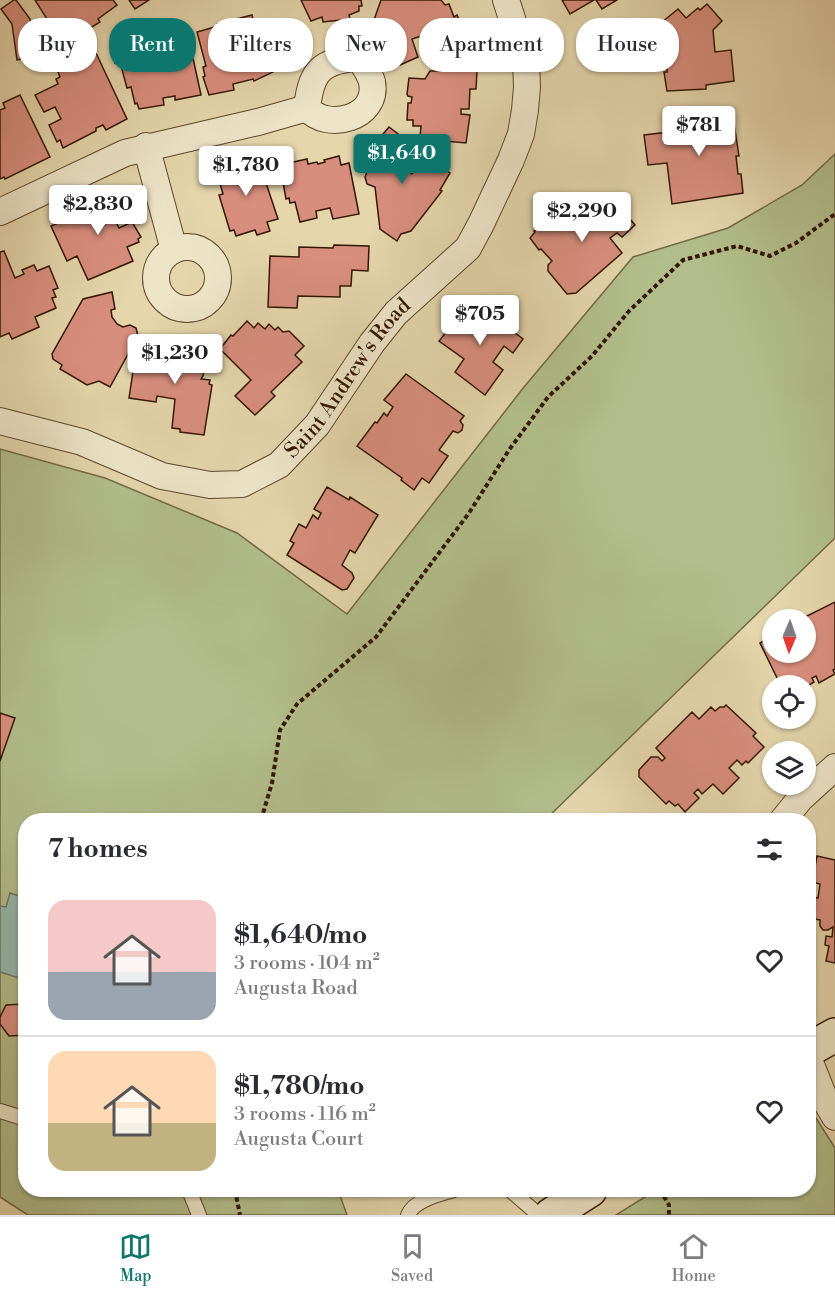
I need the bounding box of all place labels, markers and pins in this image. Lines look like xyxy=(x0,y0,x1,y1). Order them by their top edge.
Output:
pin: $781 xyxy=(663,106,735,157)
pin: $1,640 xyxy=(353,134,451,185)
pin: $1,780 xyxy=(197,146,295,197)
pin: $2,830 xyxy=(49,185,147,236)
pin: $2,290 xyxy=(533,192,631,243)
pin: $705 xyxy=(444,295,516,346)
pin: $1,230 xyxy=(126,334,224,385)

